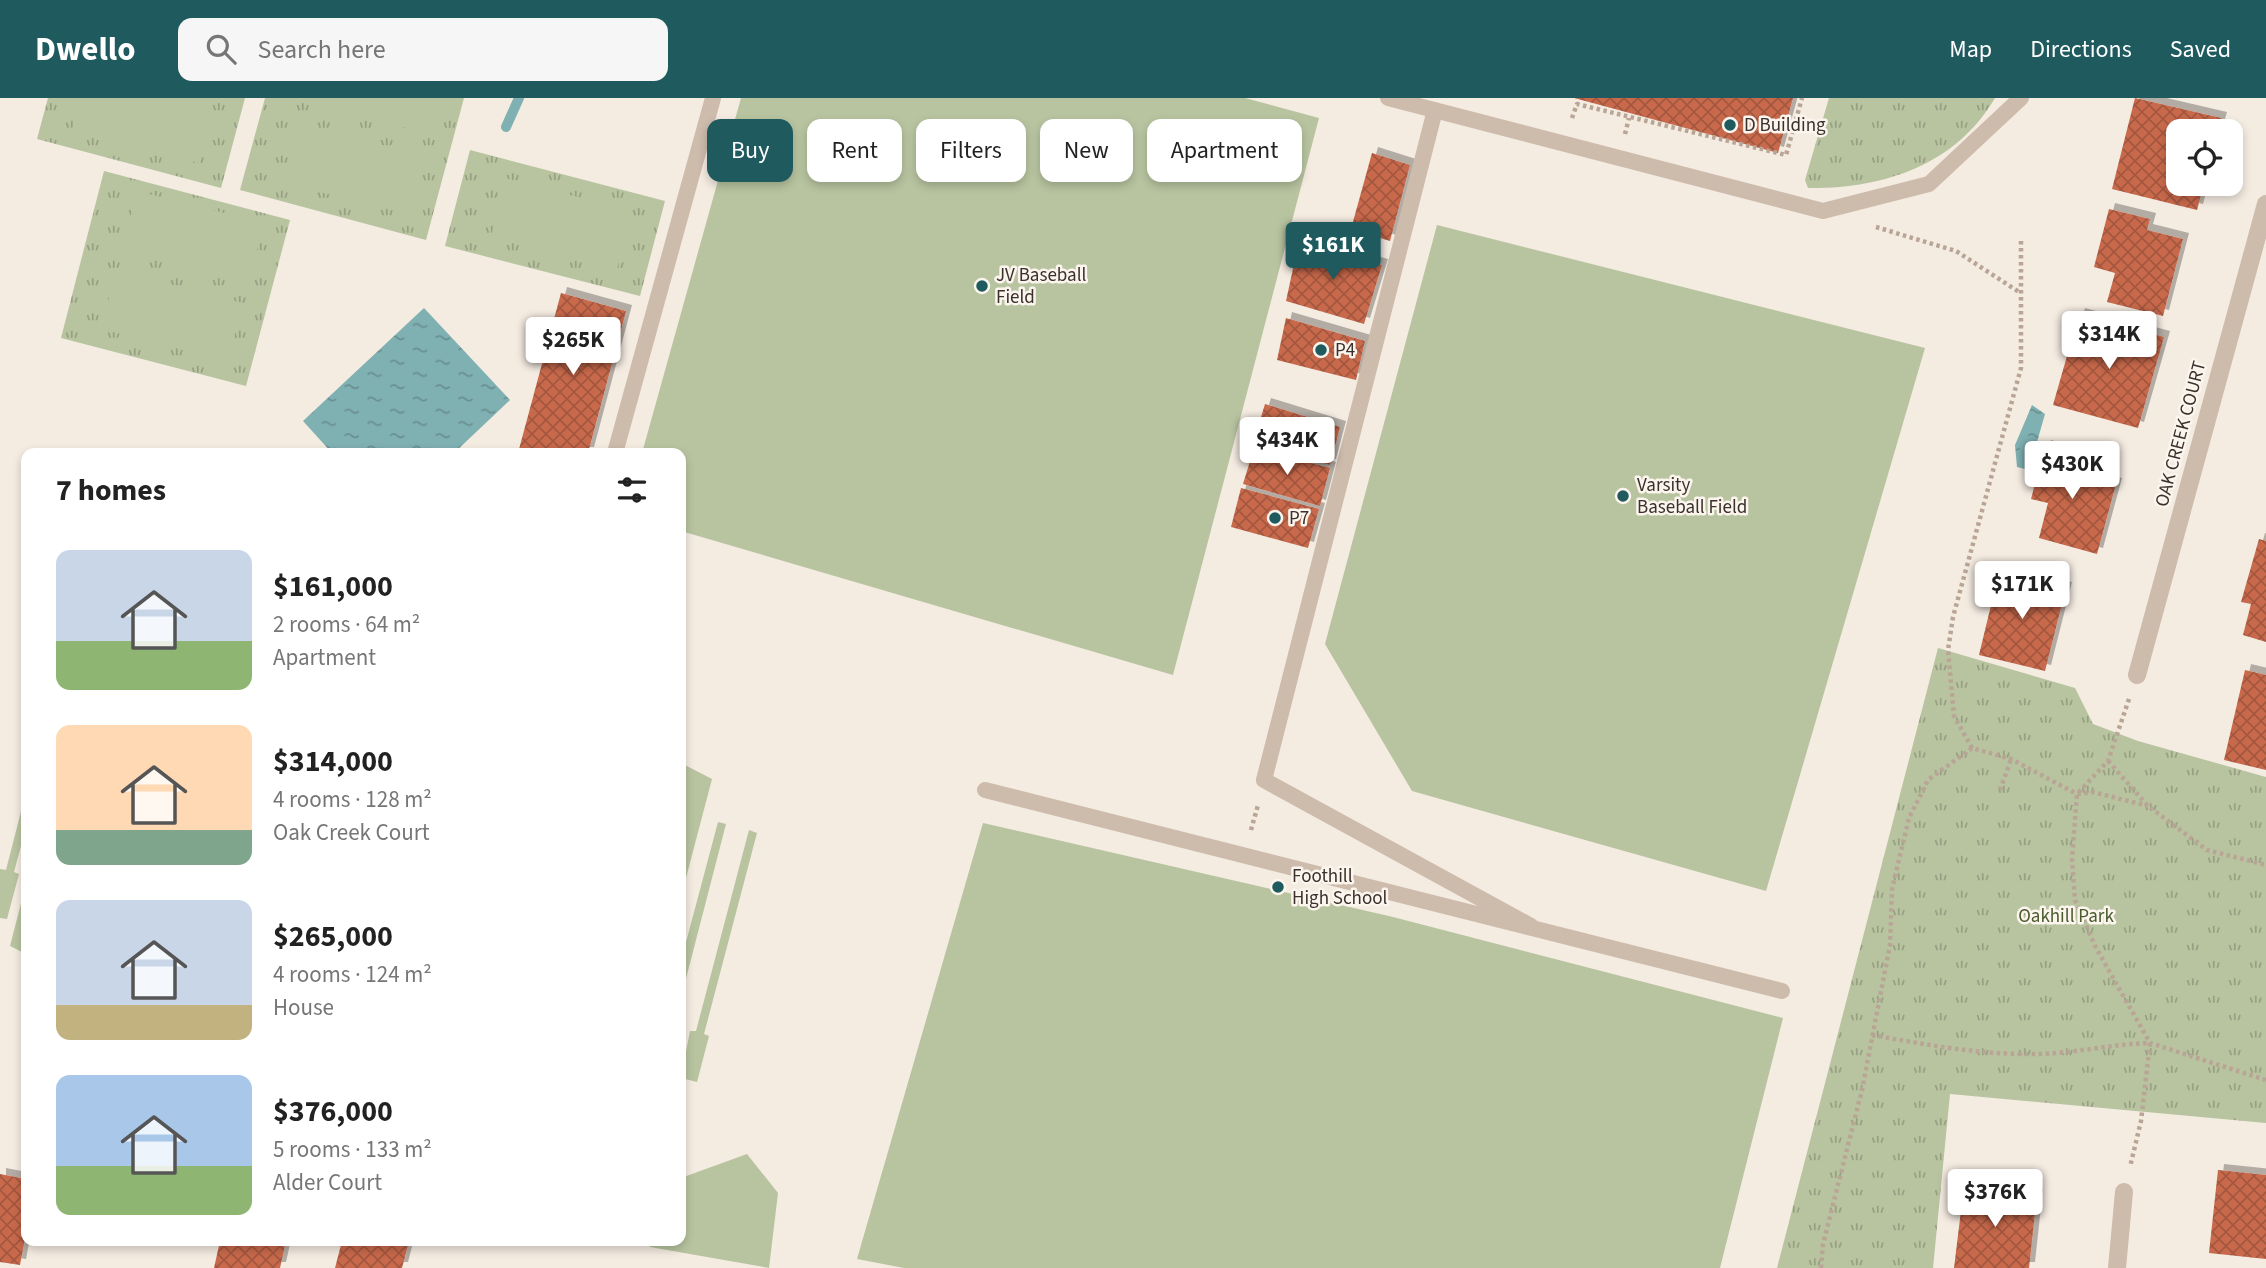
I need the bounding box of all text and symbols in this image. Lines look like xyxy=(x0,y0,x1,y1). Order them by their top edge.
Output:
search box xyxy=(178,18,668,81)
text: Dwello xyxy=(35,26,136,73)
icon: search xyxy=(202,30,240,68)
text: Search here xyxy=(258,31,386,68)
text: Map xyxy=(1949,32,1992,67)
text: Directions xyxy=(2030,32,2132,67)
text: Saved xyxy=(2170,32,2231,67)
place label: D Building xyxy=(1744,112,1826,139)
marker: D Building xyxy=(1722,117,1738,133)
chip: Buy xyxy=(707,119,793,182)
chip: Rent xyxy=(807,119,902,182)
chip: Filters xyxy=(916,119,1026,182)
chip: New xyxy=(1040,119,1133,182)
chip: Apartment xyxy=(1147,119,1302,182)
map controls xyxy=(2166,119,2243,196)
button: locate xyxy=(2166,119,2243,196)
pin: $161K xyxy=(1284,222,1382,282)
text: $161K xyxy=(1302,228,1364,261)
place label: JV Baseball Field xyxy=(996,262,1086,311)
marker: JV Baseball Field xyxy=(974,278,990,294)
pin: $314K xyxy=(2060,312,2158,371)
pin: $265K xyxy=(524,317,622,377)
text: $314K xyxy=(2078,317,2140,350)
text: $265K xyxy=(542,323,604,356)
place label: P4 xyxy=(1335,337,1355,364)
marker: P4 xyxy=(1313,342,1329,358)
street label: OAK CREEK COURT xyxy=(2149,358,2213,510)
pin: $434K xyxy=(1238,418,1336,477)
text: $434K xyxy=(1256,423,1318,456)
pin: $430K xyxy=(2023,442,2121,501)
text: $430K xyxy=(2041,447,2103,480)
text: 7 homes xyxy=(56,469,166,512)
icon: filters xyxy=(613,471,651,509)
place label: Varsity Baseball Field xyxy=(1637,472,1747,521)
marker: Varsity Baseball Field xyxy=(1615,488,1631,504)
place label: P7 xyxy=(1289,505,1309,532)
marker: P7 xyxy=(1267,510,1283,526)
pin: $171K xyxy=(1973,561,2071,621)
text: $161,000 xyxy=(273,565,393,608)
text: $171K xyxy=(1991,567,2053,600)
icon: home xyxy=(112,578,196,662)
text: 2 rooms · 64 m² xyxy=(273,608,420,641)
text: Apartment xyxy=(273,641,376,674)
text: $314,000 xyxy=(273,740,393,783)
icon: home xyxy=(112,753,196,837)
text: 4 rooms · 128 m² xyxy=(273,783,432,816)
text: Oak Creek Court xyxy=(273,816,429,849)
place label: Foothill High School xyxy=(1292,863,1388,912)
marker: Foothill High School xyxy=(1270,879,1286,895)
park label: Oakhill Park xyxy=(2018,903,2114,930)
text: $265,000 xyxy=(273,915,393,958)
icon: home xyxy=(112,928,196,1012)
text: 4 rooms · 124 m² xyxy=(273,958,432,991)
text: House xyxy=(273,991,334,1024)
text: $376,000 xyxy=(273,1090,393,1133)
icon: home xyxy=(112,1103,196,1187)
text: 5 rooms · 133 m² xyxy=(273,1133,432,1166)
text: Alder Court xyxy=(273,1166,382,1199)
pin: $376K xyxy=(1946,1170,2044,1229)
text: $376K xyxy=(1964,1175,2026,1208)

